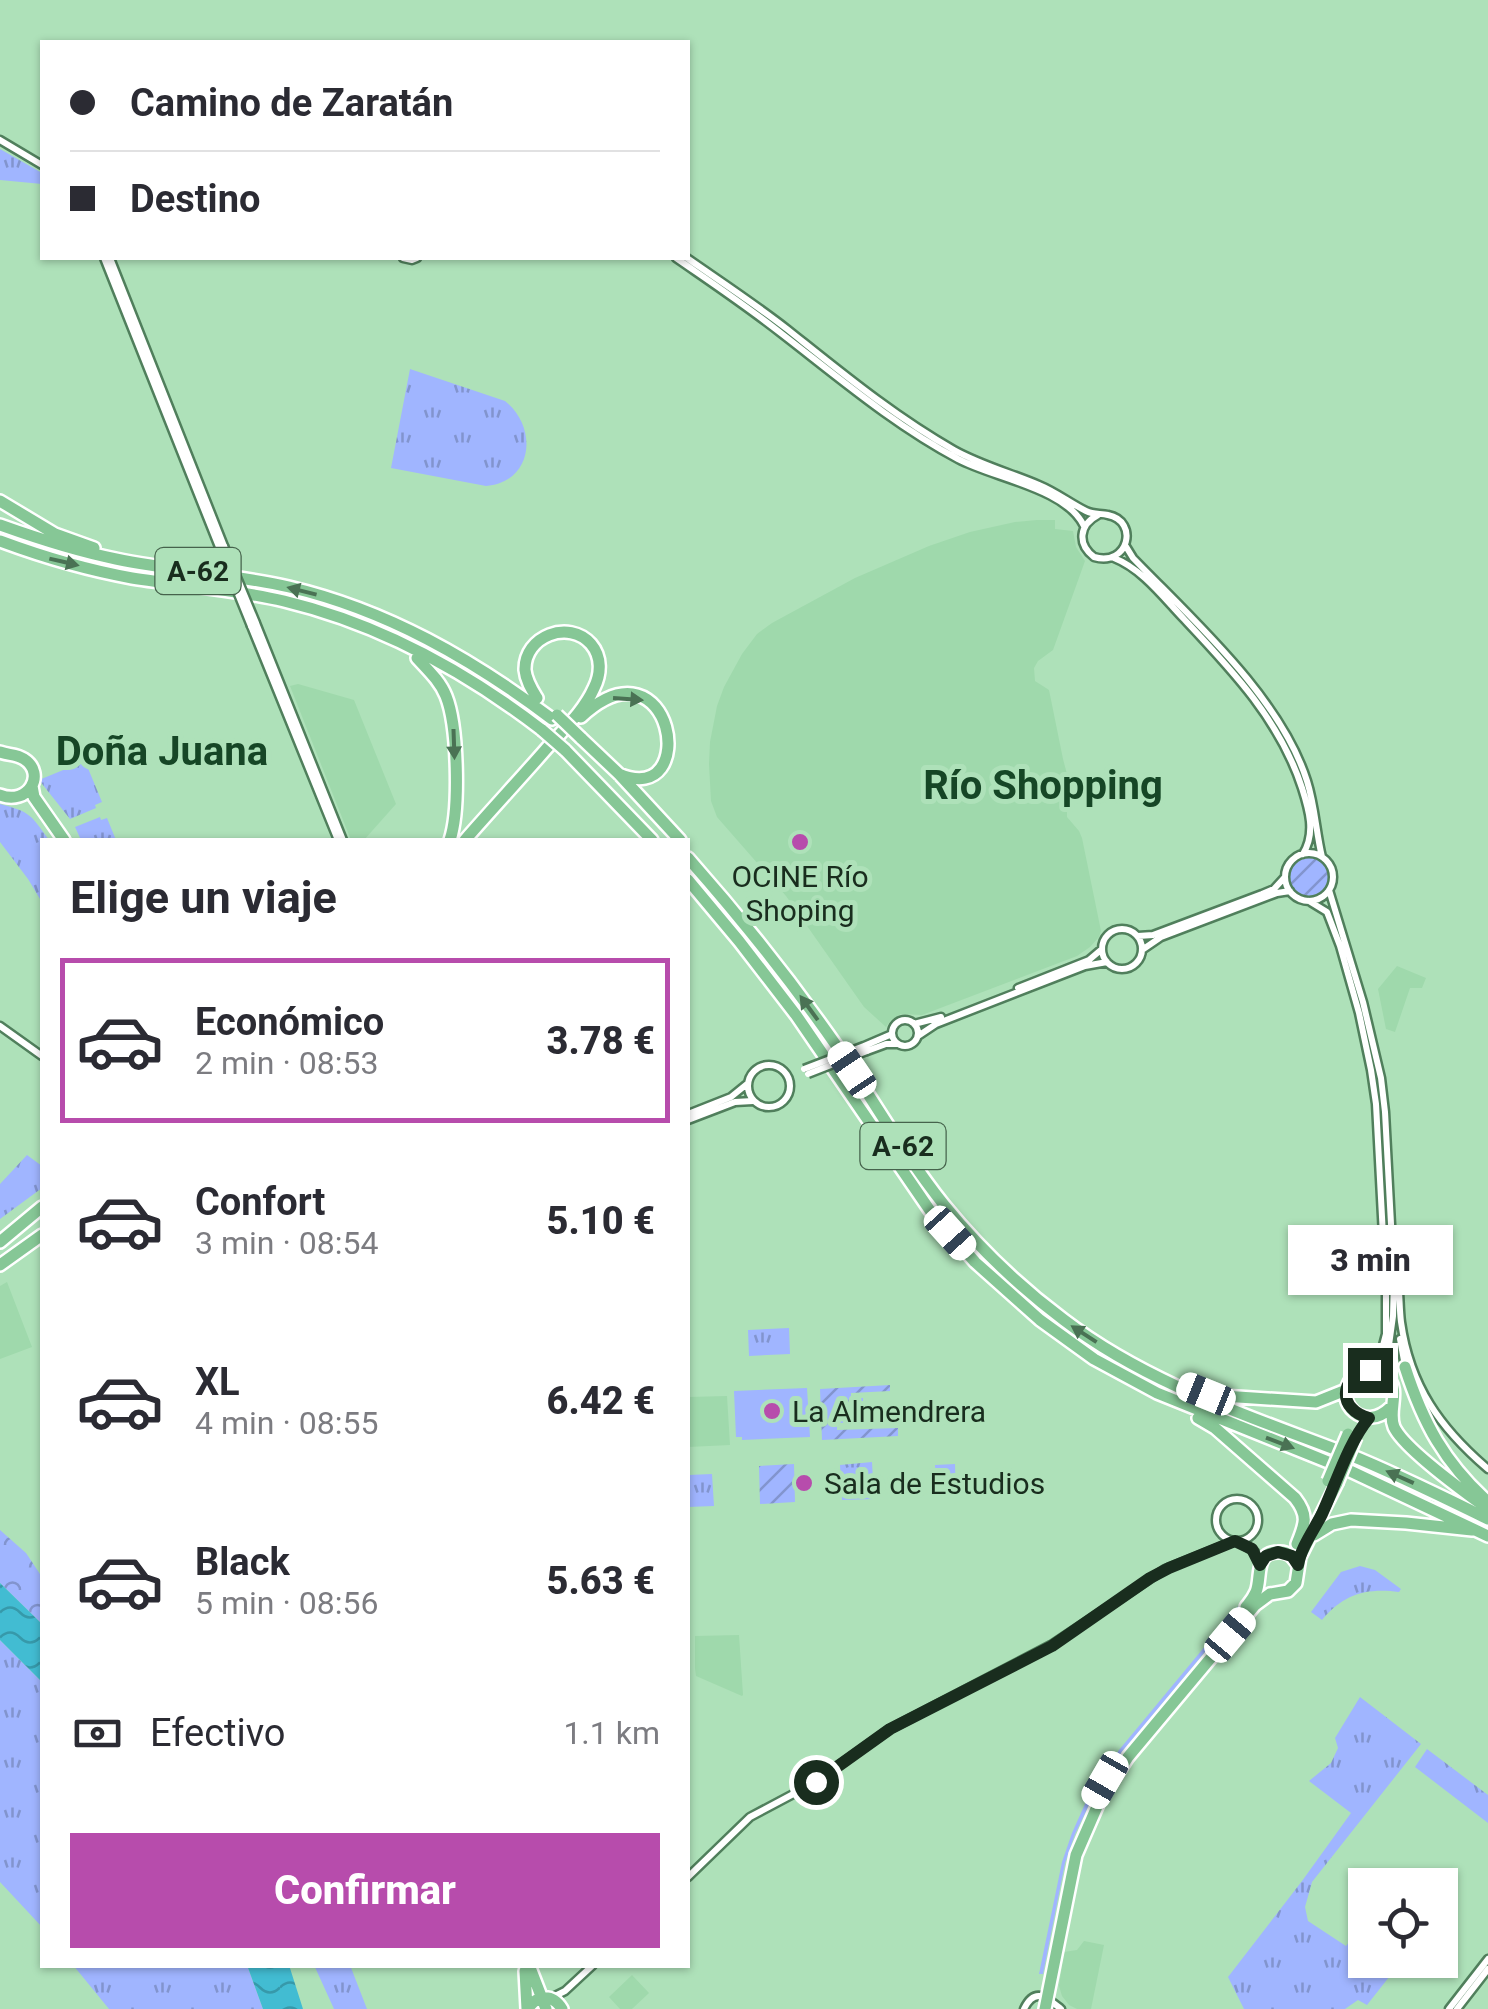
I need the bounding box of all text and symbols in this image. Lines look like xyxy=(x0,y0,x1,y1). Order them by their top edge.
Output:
text: Camino de Zaratán xyxy=(130,81,453,125)
text: Destino xyxy=(130,177,260,221)
road number: A-62 xyxy=(156,548,240,594)
one-way arrow xyxy=(49,555,80,570)
one-way arrow xyxy=(286,582,317,598)
one-way arrow xyxy=(613,691,644,707)
district label: Doña Juana xyxy=(56,728,268,775)
one-way arrow xyxy=(446,728,462,760)
district label: Río Shopping xyxy=(923,762,1163,809)
marker: OCINE Río Shoping xyxy=(789,831,811,853)
place label: OCINE Río Shoping xyxy=(731,859,869,928)
text: Elige un viaje xyxy=(70,871,337,924)
one-way arrow xyxy=(800,995,819,1021)
icon: car xyxy=(75,996,165,1086)
text: Económico xyxy=(195,1000,384,1044)
text: 3.78 € xyxy=(547,1019,655,1063)
car xyxy=(823,1037,881,1103)
text: 2 min · 08:53 xyxy=(195,1044,378,1082)
road number: A-62 xyxy=(860,1123,946,1169)
icon: car xyxy=(75,1176,165,1266)
text: Confort xyxy=(195,1180,325,1224)
text: 5.10 € xyxy=(547,1199,655,1243)
car xyxy=(919,1201,981,1265)
text: 3 min · 08:54 xyxy=(195,1224,378,1262)
callout: 3 min xyxy=(1288,1225,1452,1295)
text: 3 min xyxy=(1330,1241,1411,1279)
one-way arrow xyxy=(1071,1326,1098,1344)
route end xyxy=(1348,1348,1393,1393)
icon: car xyxy=(75,1356,165,1446)
text: XL xyxy=(195,1360,240,1404)
car xyxy=(1173,1369,1239,1419)
text: 6.42 € xyxy=(547,1379,655,1423)
place label: La Almendrera xyxy=(792,1394,986,1429)
marker: La Almendrera xyxy=(761,1400,783,1422)
text: 4 min · 08:55 xyxy=(195,1404,378,1442)
one-way arrow xyxy=(1265,1436,1295,1452)
place label: Sala de Estudios xyxy=(824,1466,1045,1501)
one-way arrow xyxy=(1385,1469,1415,1485)
marker: Sala de Estudios xyxy=(793,1472,815,1494)
icon: car xyxy=(75,1536,165,1626)
text: Black xyxy=(195,1540,290,1584)
text: 5.63 € xyxy=(547,1559,655,1603)
text: 5 min · 08:56 xyxy=(195,1584,378,1622)
car xyxy=(1199,1602,1261,1668)
icon: cash xyxy=(70,1706,125,1761)
text: Efectivo xyxy=(150,1711,286,1755)
text: 1.1 km xyxy=(563,1714,660,1752)
car xyxy=(1077,1747,1133,1813)
route start xyxy=(794,1760,839,1805)
button: Confirmar xyxy=(70,1833,660,1948)
map controls xyxy=(1348,1868,1458,1978)
button: locate xyxy=(1348,1868,1458,1978)

